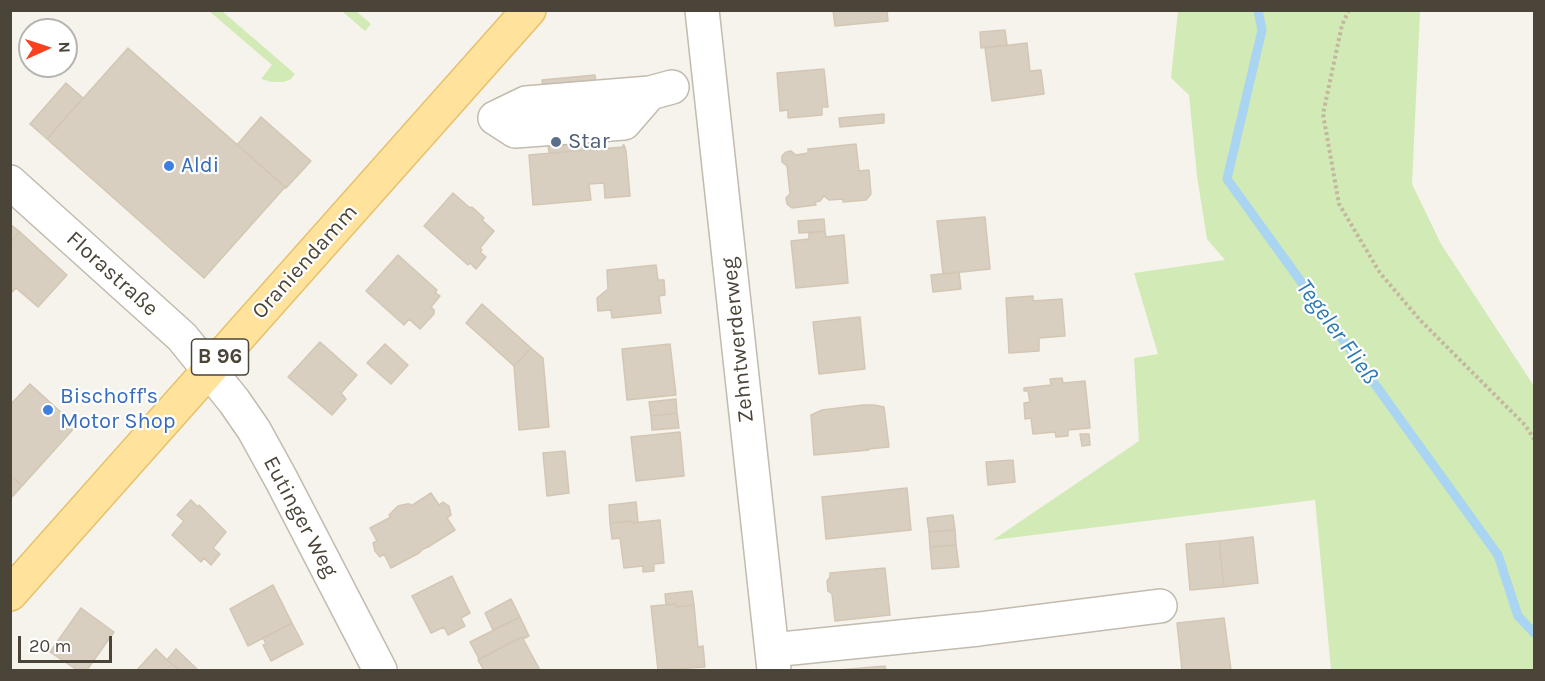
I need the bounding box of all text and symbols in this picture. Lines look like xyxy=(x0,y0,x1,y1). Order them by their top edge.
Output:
north arrow xyxy=(18,18,78,78)
text: N xyxy=(55,41,74,53)
place label: Star xyxy=(568,129,610,155)
marker: Star xyxy=(549,135,563,149)
place label: Aldi xyxy=(181,153,219,179)
marker: Aldi xyxy=(162,159,176,173)
street label: Oraniendamm xyxy=(247,199,363,325)
street label: Florastraße xyxy=(61,226,163,322)
street label: Zehntwerderweg xyxy=(716,256,760,424)
water label: Tegeler Fließ xyxy=(1289,274,1385,390)
road number: B 96 xyxy=(192,339,248,375)
place label: Bischoff's Motor Shop xyxy=(60,384,176,436)
marker: Bischoff's Motor Shop xyxy=(41,403,55,417)
street label: Eutinger Weg xyxy=(257,452,343,582)
scale bar xyxy=(21,624,116,662)
text: 20 m xyxy=(29,635,71,657)

